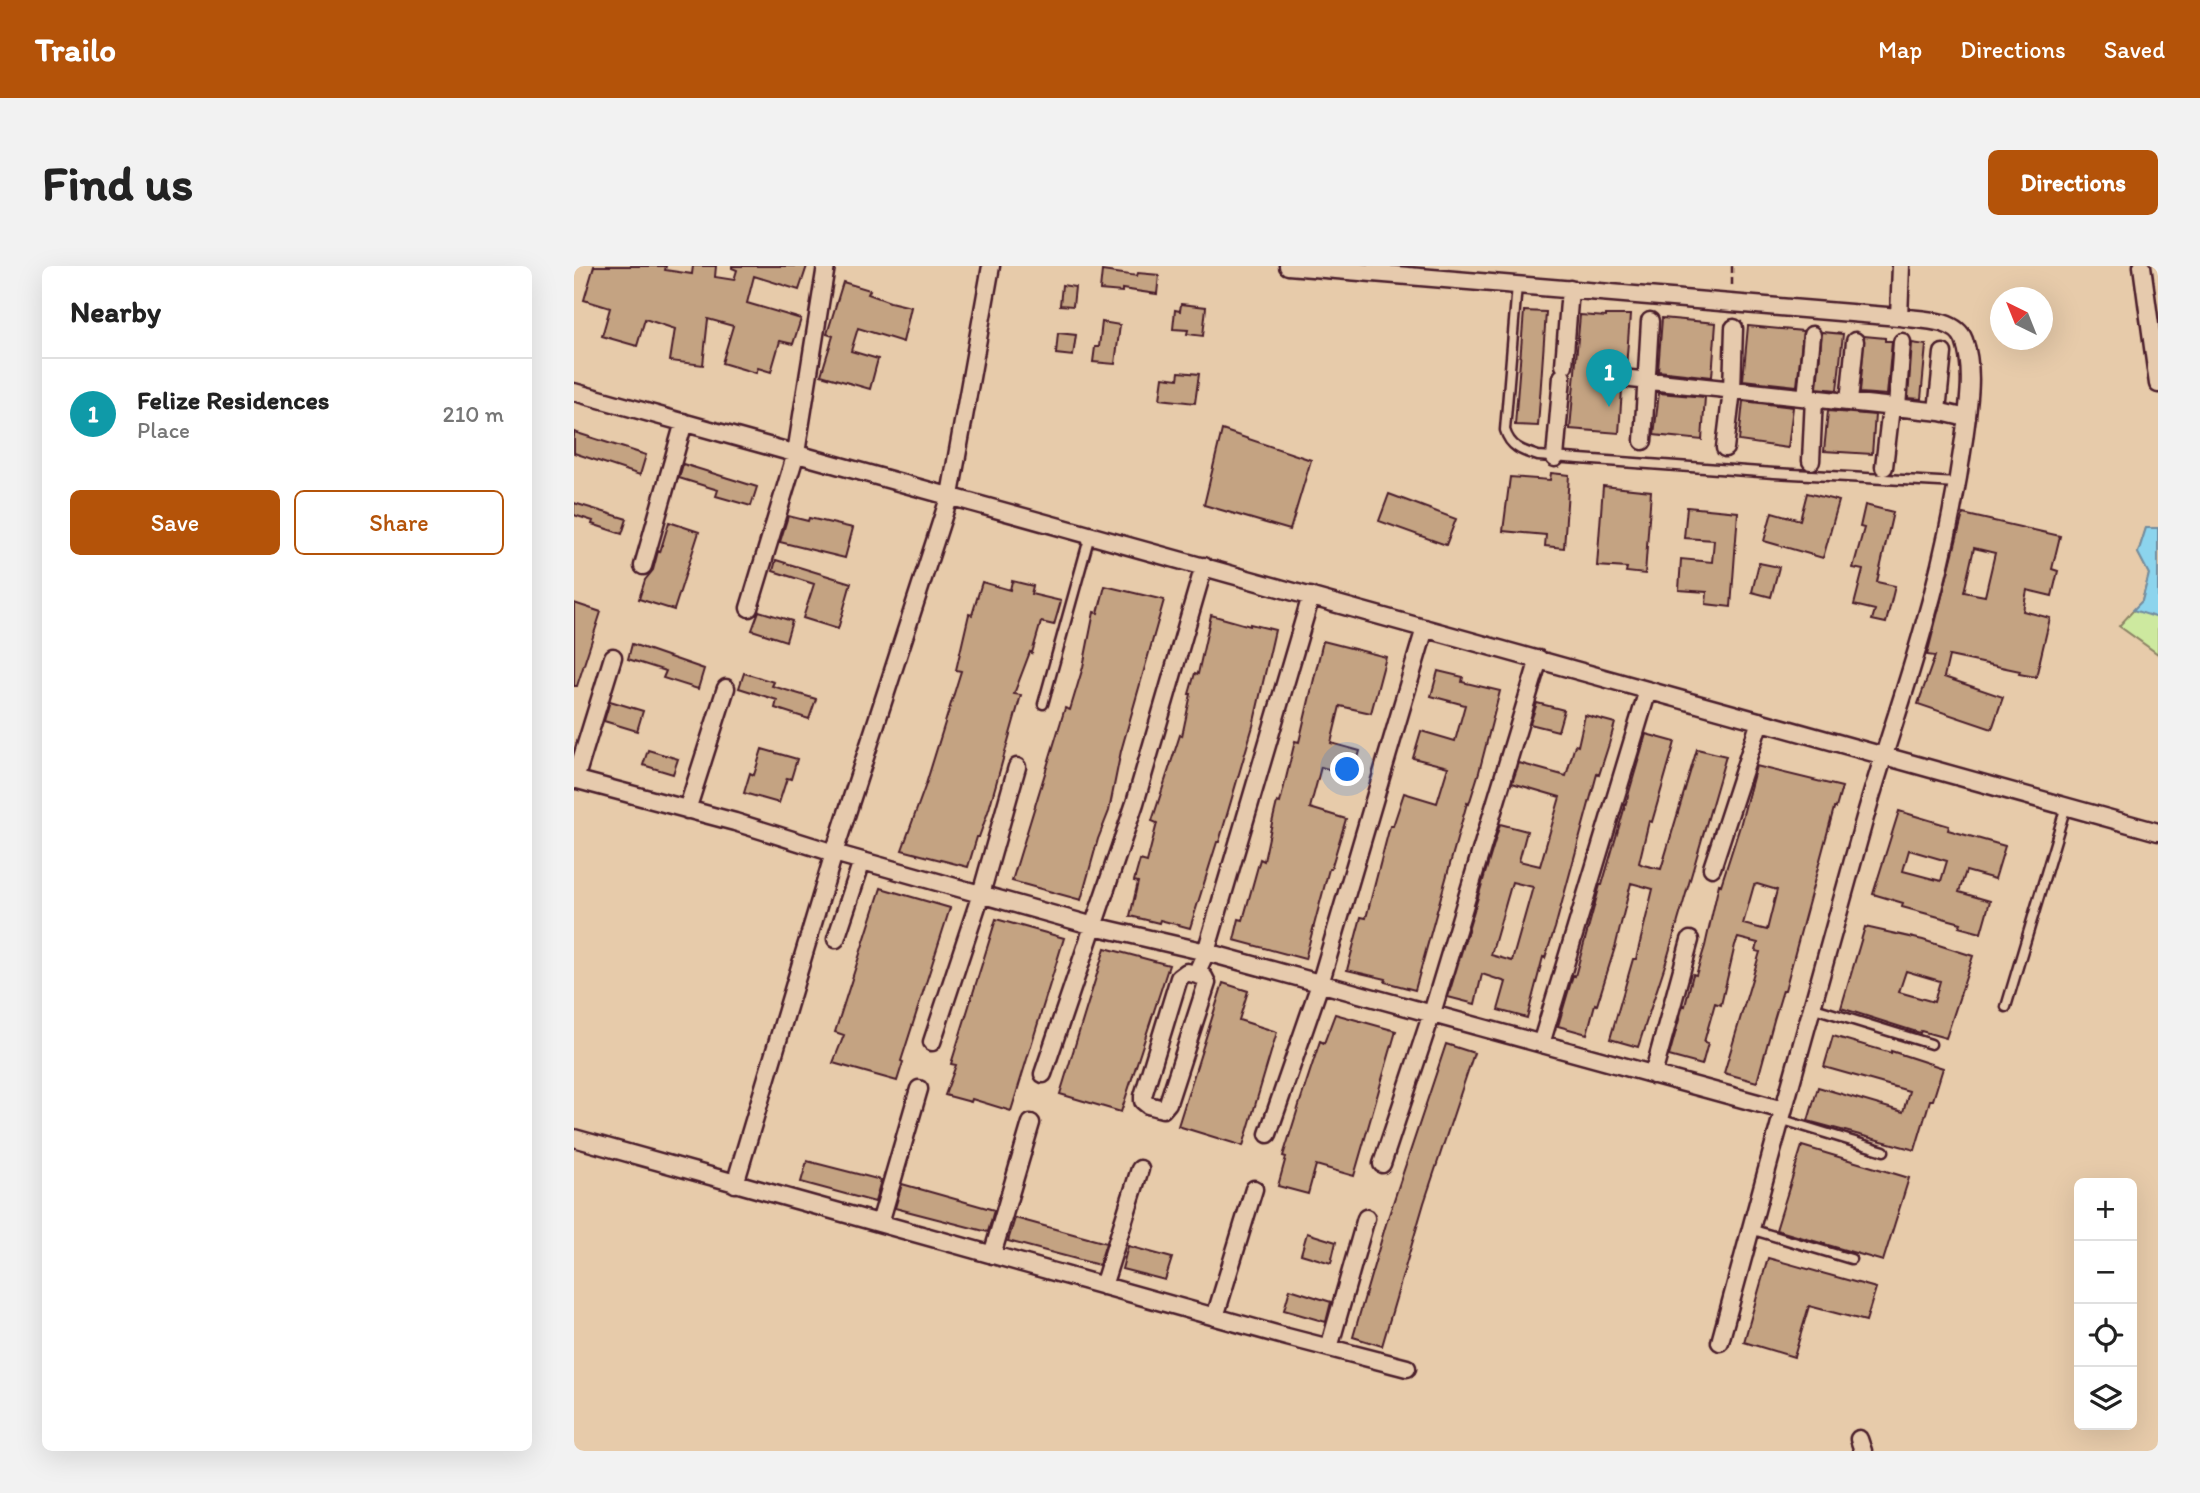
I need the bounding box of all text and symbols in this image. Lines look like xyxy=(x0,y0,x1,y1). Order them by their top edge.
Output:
text: Trailo xyxy=(35,30,116,69)
text: Map xyxy=(1878,35,1922,64)
text: Directions xyxy=(1960,35,2066,64)
text: Saved xyxy=(2104,35,2165,64)
button: Directions xyxy=(1988,150,2158,215)
text: Find us xyxy=(42,153,193,212)
north arrow xyxy=(1990,287,2053,350)
text: Nearby xyxy=(70,293,161,330)
pin: 1 xyxy=(1586,349,1632,407)
text: Felize Residences xyxy=(137,384,329,416)
text: 1 xyxy=(88,400,98,428)
text: 210 m xyxy=(443,400,504,428)
text: Place xyxy=(137,416,190,444)
button: Save xyxy=(70,490,280,555)
button: Share xyxy=(294,490,504,555)
your location xyxy=(1330,752,1364,786)
map controls xyxy=(2074,1178,2137,1430)
button: + xyxy=(2074,1178,2137,1241)
button: − xyxy=(2074,1241,2137,1304)
button: locate xyxy=(2074,1304,2137,1367)
button: layers xyxy=(2074,1367,2137,1430)

